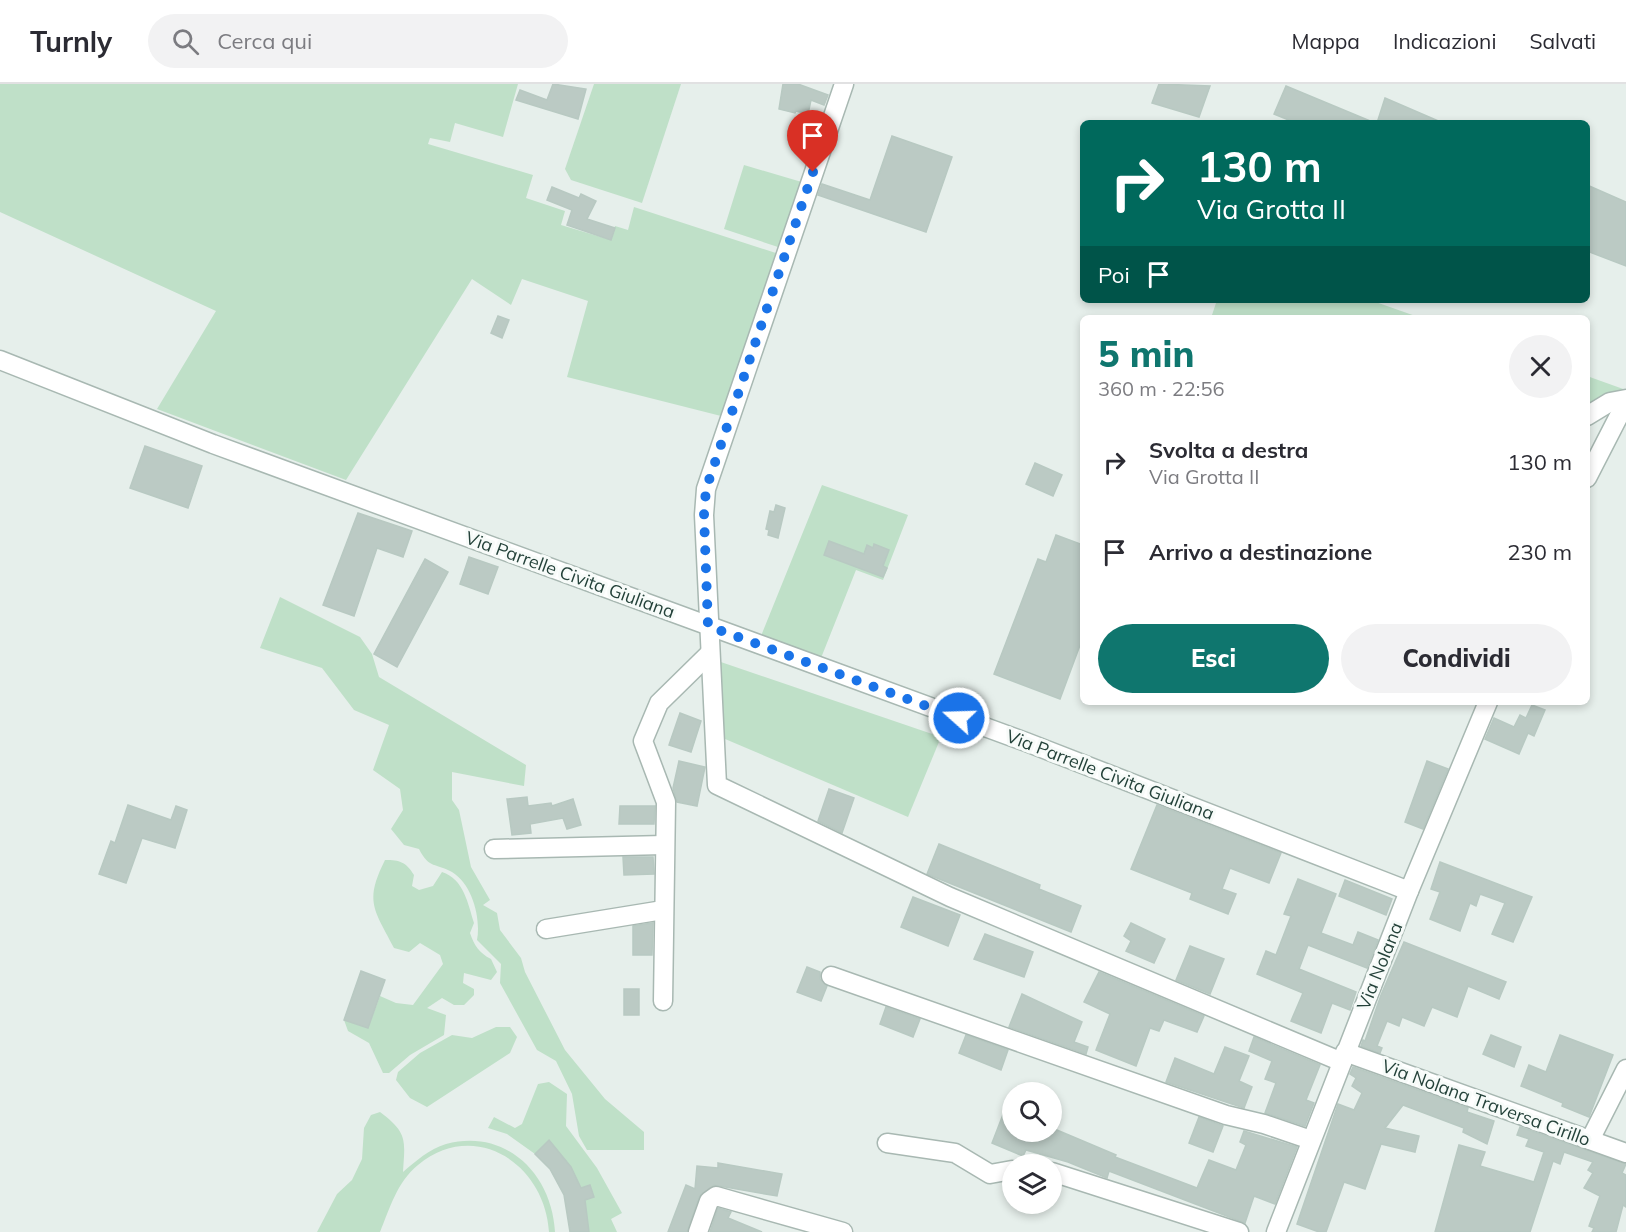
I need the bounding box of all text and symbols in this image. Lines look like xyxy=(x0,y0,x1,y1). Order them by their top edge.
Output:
search box xyxy=(148,14,568,68)
text: Turnly xyxy=(30,24,112,59)
icon: search xyxy=(169,25,202,58)
text: Cerca qui xyxy=(217,27,312,55)
text: Mappa xyxy=(1292,28,1360,54)
text: Indicazioni xyxy=(1393,28,1496,54)
text: Salvati xyxy=(1529,28,1596,54)
pin xyxy=(787,110,838,172)
icon: arrive xyxy=(796,119,829,152)
text: 130 m xyxy=(1197,140,1322,193)
icon: right xyxy=(1098,144,1176,222)
text: Via Grotta II xyxy=(1197,192,1346,226)
icon: arrive xyxy=(1142,258,1175,291)
text: Poi xyxy=(1098,261,1130,289)
text: 5 min xyxy=(1098,331,1194,376)
button: close xyxy=(1509,335,1572,398)
text: 360 m · 22:56 xyxy=(1098,376,1224,401)
text: Svolta a destra xyxy=(1149,436,1308,464)
icon: right xyxy=(1098,446,1131,479)
text: 130 m xyxy=(1507,448,1572,476)
text: Via Grotta II xyxy=(1149,464,1259,489)
street label: Via Parrelle Civita Giuliana xyxy=(462,526,678,623)
icon: arrive xyxy=(1098,536,1131,569)
text: Arrivo a destinazione xyxy=(1149,538,1372,566)
text: 230 m xyxy=(1507,538,1572,566)
button: Esci xyxy=(1098,624,1329,693)
button: Condividi xyxy=(1341,624,1572,693)
position arrow xyxy=(927,686,991,750)
street label: Via Parrelle Civita Giuliana xyxy=(1003,724,1217,825)
street label: Via Nolana xyxy=(1352,919,1408,1013)
street label: Via Nolana Traversa Cirillo xyxy=(1379,1054,1594,1151)
map controls xyxy=(1002,1082,1062,1214)
button: search xyxy=(1002,1082,1062,1142)
button: layers xyxy=(1002,1154,1062,1214)

